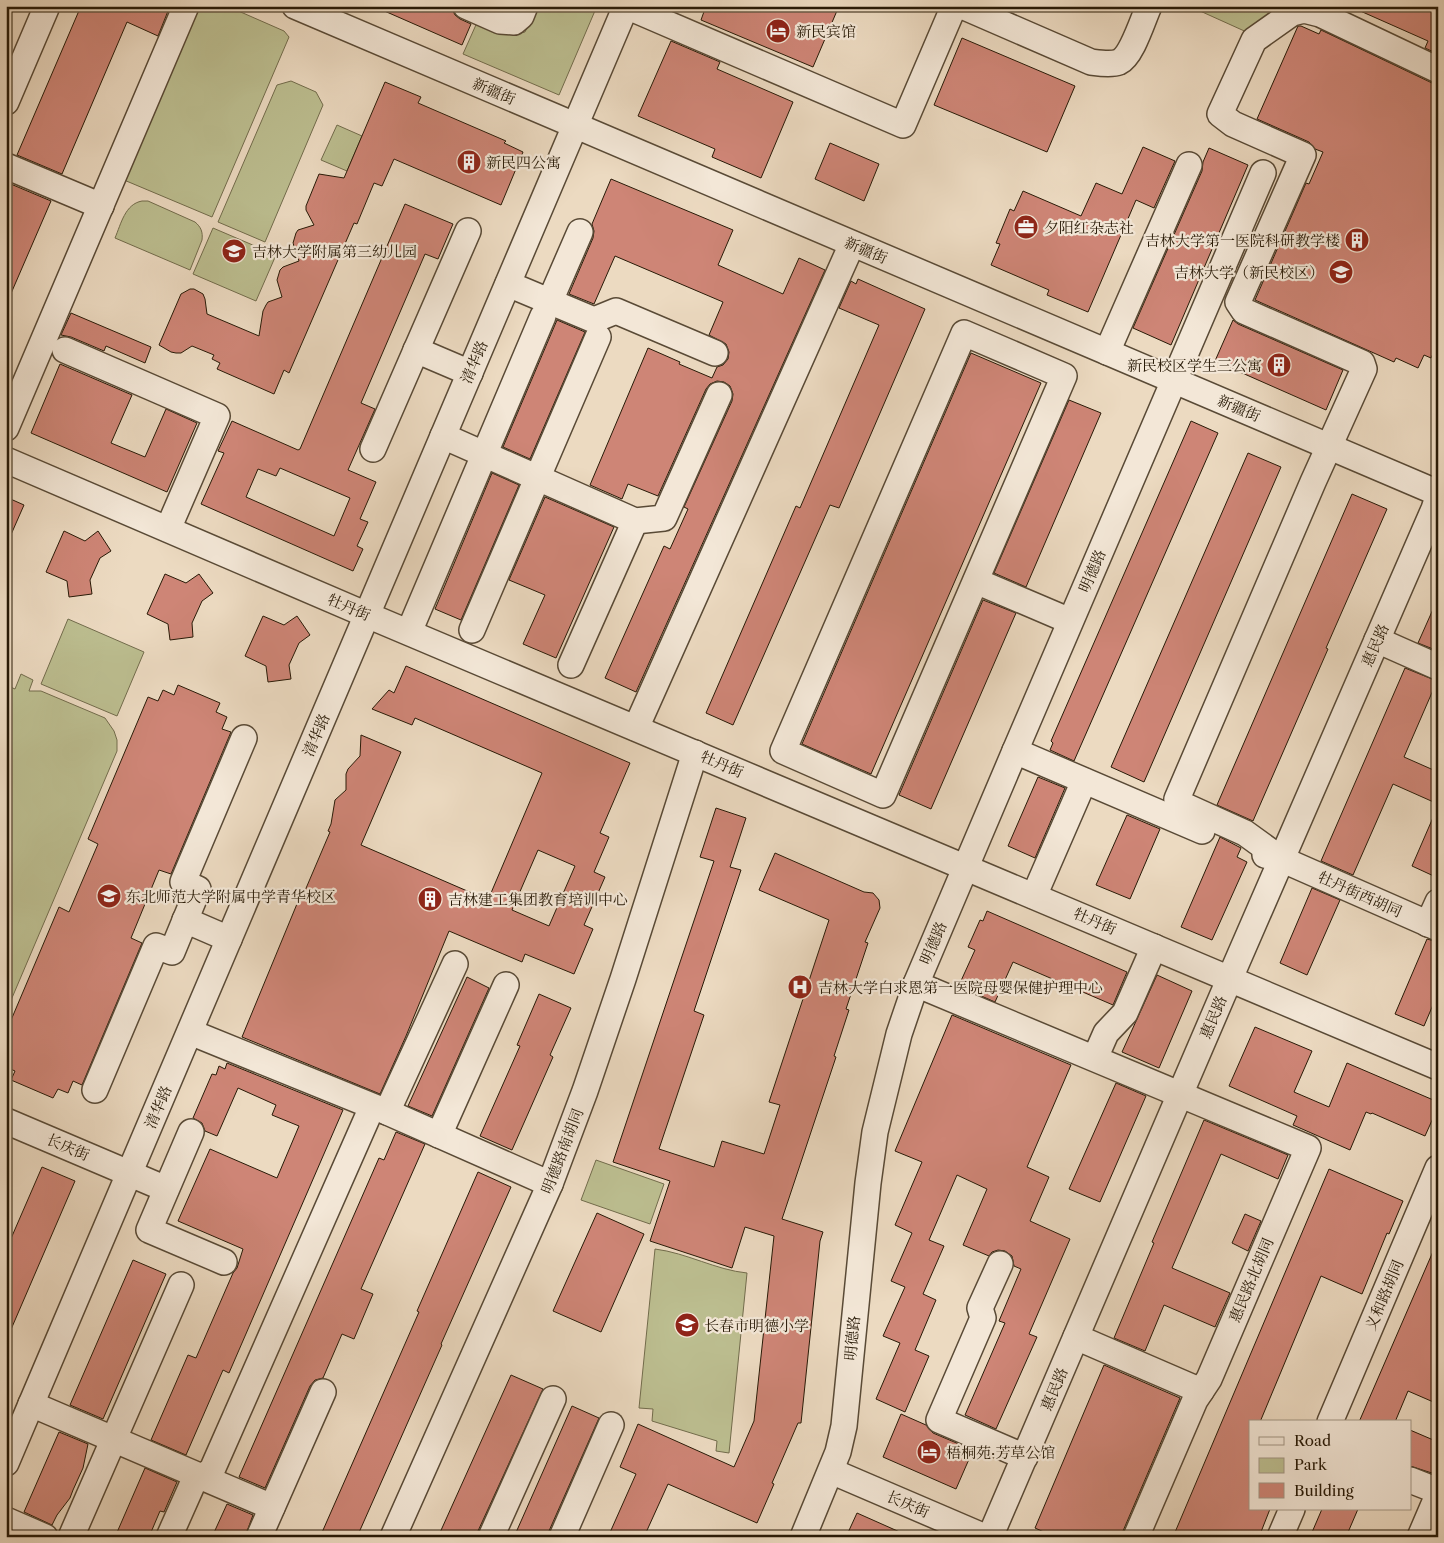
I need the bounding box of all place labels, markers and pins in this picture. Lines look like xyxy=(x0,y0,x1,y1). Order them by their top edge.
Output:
hotel icon: 新民宾馆 xyxy=(765,18,791,44)
place label: 新民宾馆 xyxy=(796,22,856,41)
building icon: 新民四公寓 xyxy=(456,149,482,175)
place label: 新民四公寓 xyxy=(486,153,561,172)
office icon: 夕阳红杂志社 xyxy=(1013,214,1039,240)
place label: 夕阳红杂志社 xyxy=(1044,218,1134,237)
building icon: 吉林大学第一医院科研教学楼 xyxy=(1344,227,1370,253)
place label: 吉林大学第一医院科研教学楼 xyxy=(1145,231,1340,250)
school or university icon: 吉林大学附属第三幼儿园 xyxy=(221,238,247,264)
place label: 吉林大学附属第三幼儿园 xyxy=(252,242,417,261)
school or university icon: 吉林大学（新民校区） xyxy=(1328,259,1354,285)
place label: 吉林大学（新民校区） xyxy=(1174,263,1324,282)
building icon: 新民校区学生三公寓 xyxy=(1266,352,1292,378)
place label: 新民校区学生三公寓 xyxy=(1127,356,1262,375)
school or university icon: 东北师范大学附属中学青华校区 xyxy=(96,883,122,909)
building icon: 吉林建工集团教育培训中心 xyxy=(417,886,443,912)
place label: 东北师范大学附属中学青华校区 xyxy=(126,887,336,906)
place label: 吉林建工集团教育培训中心 xyxy=(448,890,628,909)
hospital icon: 吉林大学白求恩第一医院母婴保健护理中心 xyxy=(787,974,813,1000)
place label: 吉林大学白求恩第一医院母婴保健护理中心 xyxy=(818,978,1103,997)
school or university icon: 长春市明德小学 xyxy=(674,1312,700,1338)
place label: 长春市明德小学 xyxy=(704,1316,809,1335)
hotel icon: 梧桐苑·芳草公馆 xyxy=(916,1439,942,1465)
place label: 梧桐苑·芳草公馆 xyxy=(946,1443,1055,1462)

